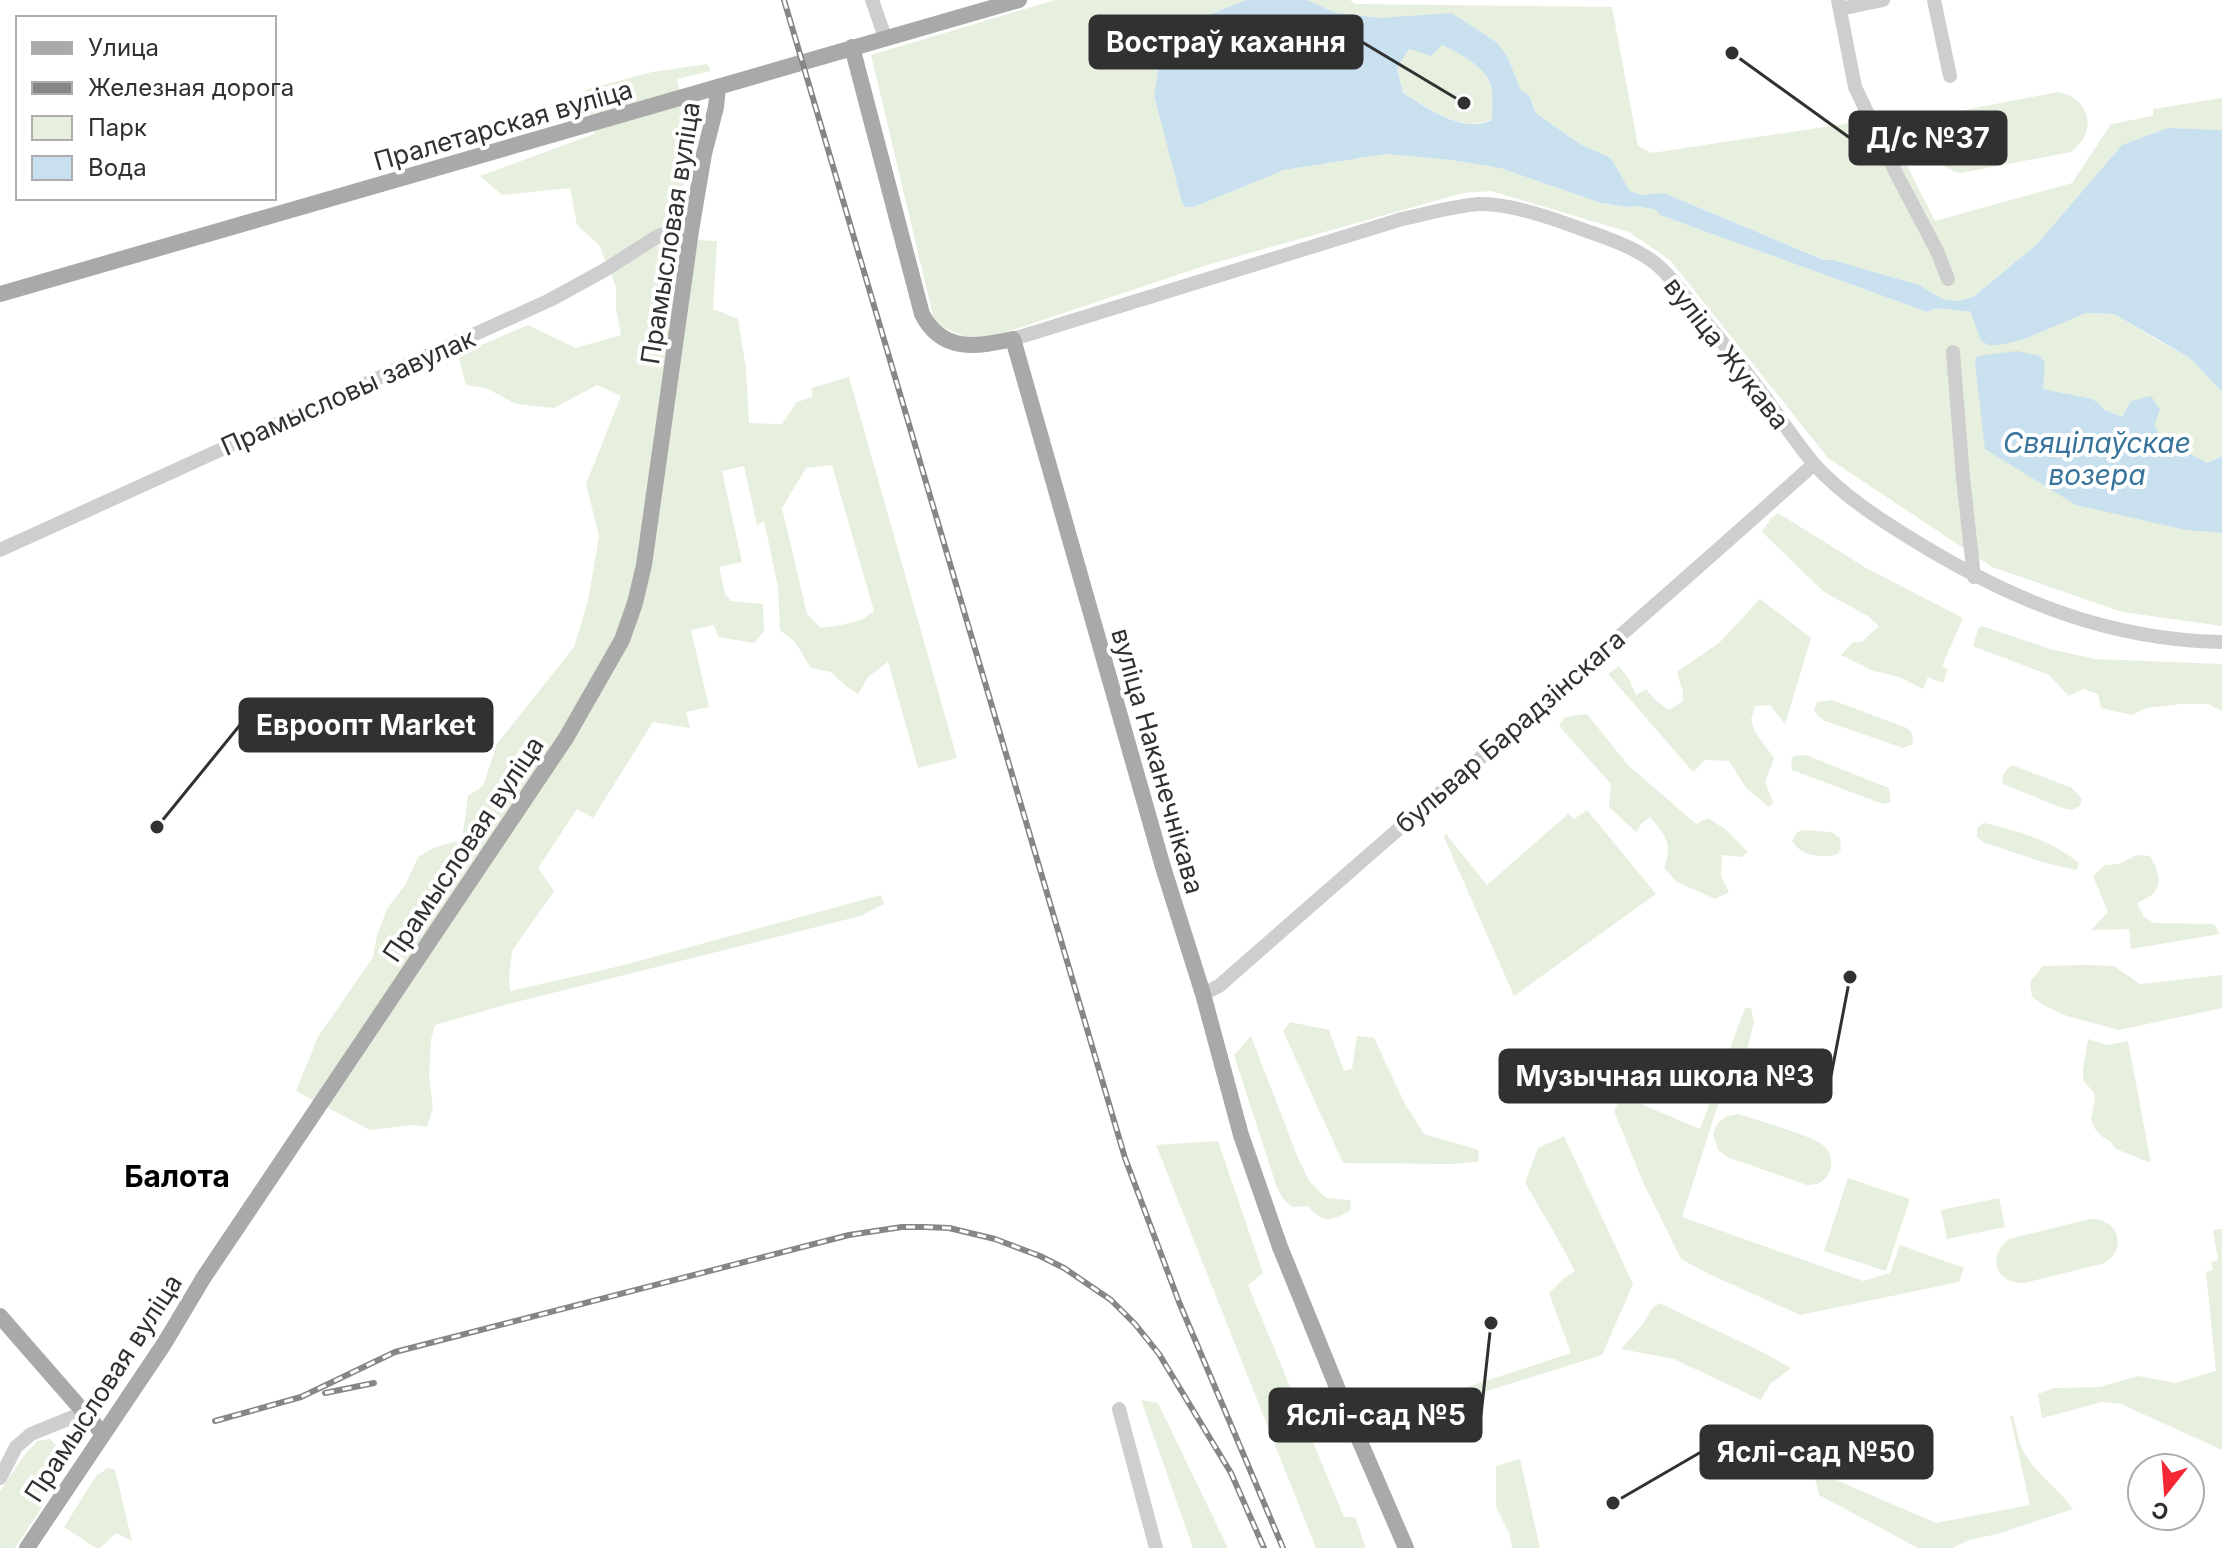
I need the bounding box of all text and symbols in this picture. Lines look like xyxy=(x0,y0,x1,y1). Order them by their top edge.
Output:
legend xyxy=(16,16,276,200)
callout: Востраў кахання xyxy=(1090,16,1362,68)
text: Востраў кахання xyxy=(1106,25,1346,59)
text: Улица xyxy=(88,33,159,62)
text: Железная дорога xyxy=(88,73,294,102)
street label: Пралетарская вуліца xyxy=(370,73,636,177)
street label: Прамысловая вуліца xyxy=(634,100,706,366)
callout: Д/с №37 xyxy=(1850,112,2006,164)
text: Парк xyxy=(88,113,147,142)
text: Д/с №37 xyxy=(1866,121,1990,155)
text: Вода xyxy=(88,153,147,182)
street label: вуліца Жукава xyxy=(1658,271,1796,435)
street label: Прамысловы завулак xyxy=(216,322,480,462)
water label: Свяцілаўскае возера xyxy=(2003,426,2191,492)
street label: бульвар Барадзінскага xyxy=(1389,623,1631,839)
street label: вуліца Наканечнікава xyxy=(1105,625,1211,897)
callout: Евроопт Market xyxy=(240,699,492,751)
text: Евроопт Market xyxy=(256,708,476,742)
street label: Прамысловая вуліца xyxy=(376,730,550,968)
callout: Музычная школа №3 xyxy=(1500,1050,1831,1102)
text: Музычная школа №3 xyxy=(1516,1059,1814,1093)
district label: Балота xyxy=(124,1158,230,1194)
street label: Прамысловая вуліца xyxy=(18,1268,188,1508)
callout: Яслі-сад №5 xyxy=(1270,1389,1481,1441)
text: Яслі-сад №5 xyxy=(1286,1398,1466,1432)
callout: Яслі-сад №50 xyxy=(1701,1426,1932,1478)
text: Яслі-сад №50 xyxy=(1717,1435,1915,1469)
north arrow xyxy=(2126,1452,2206,1532)
text: С xyxy=(2149,1496,2172,1526)

